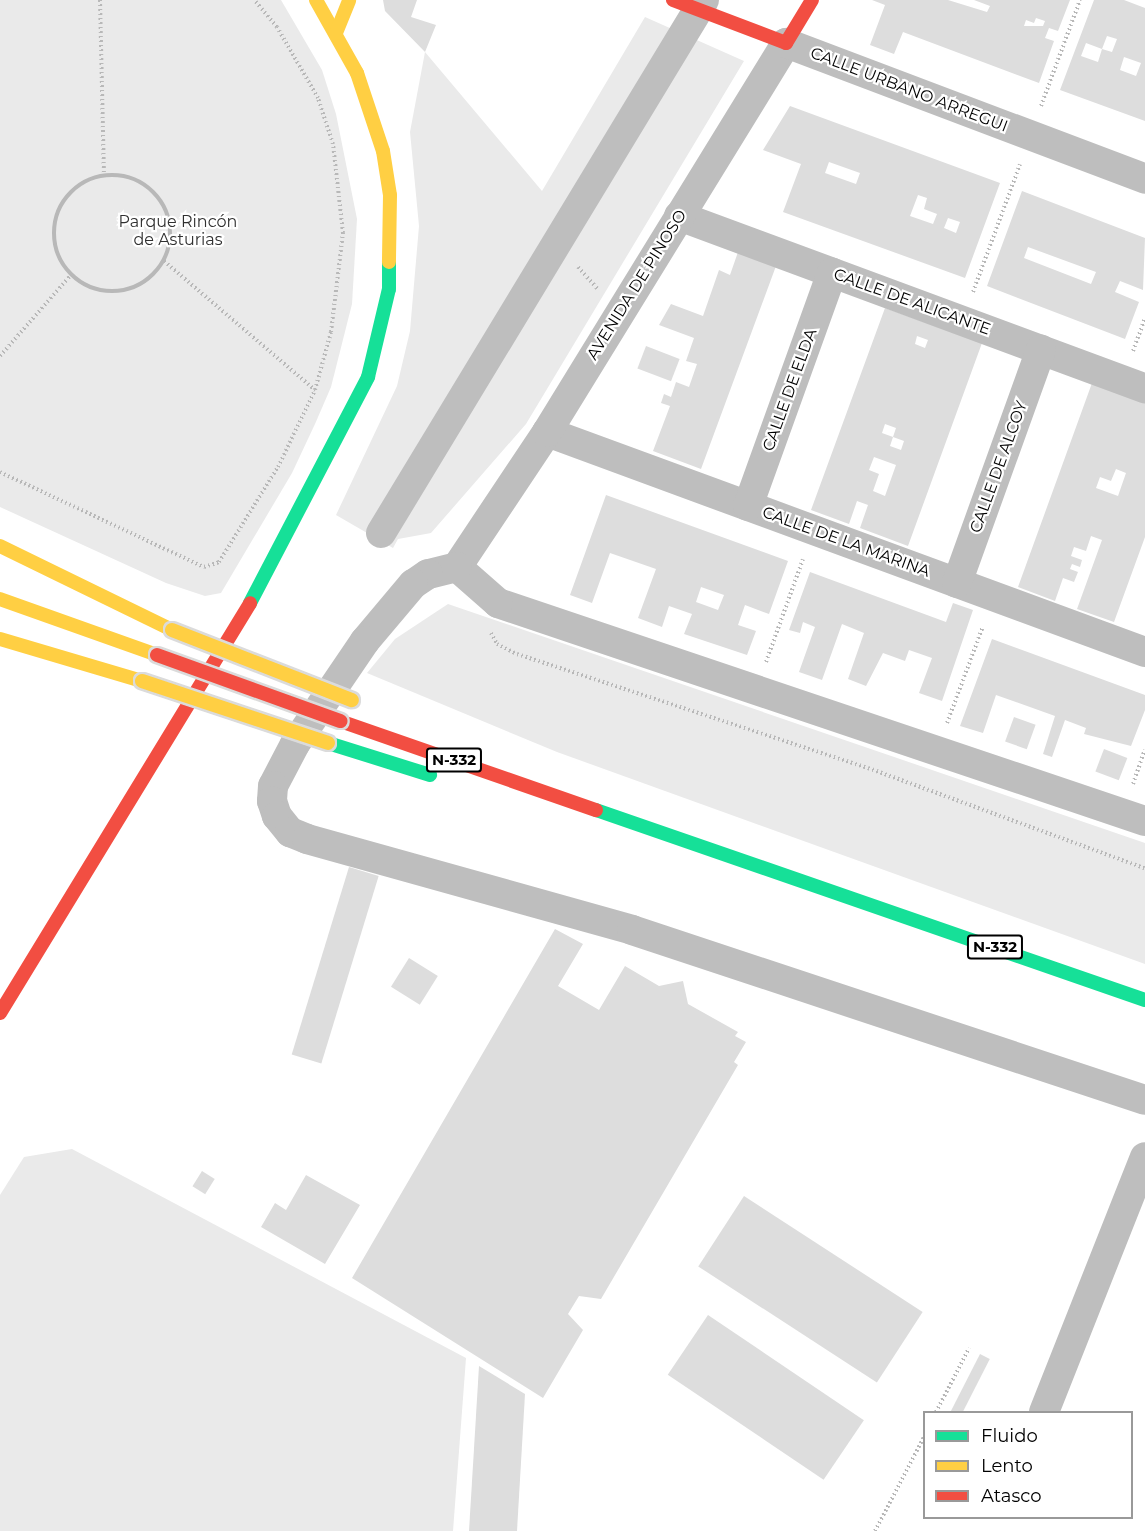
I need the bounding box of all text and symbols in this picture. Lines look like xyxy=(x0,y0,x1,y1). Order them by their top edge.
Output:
street label: CALLE URBANO ARREGUI xyxy=(808,43,1010,137)
street label: AVENIDA DE PINOSO xyxy=(583,207,691,363)
park label: Parque Rincón de Asturias xyxy=(119,212,237,250)
street label: CALLE DE ALICANTE xyxy=(831,265,993,339)
street label: CALLE DE ELDA xyxy=(759,326,821,454)
street label: CALLE DE ALCOY xyxy=(966,398,1032,536)
street label: CALLE DE LA MARINA xyxy=(760,503,932,581)
road number: N-332 xyxy=(426,748,482,772)
road number: N-332 xyxy=(966,935,1024,959)
legend xyxy=(923,1411,1133,1519)
text: Fluido xyxy=(981,1425,1038,1447)
text: Lento xyxy=(981,1455,1033,1477)
text: Atasco xyxy=(981,1485,1041,1507)

